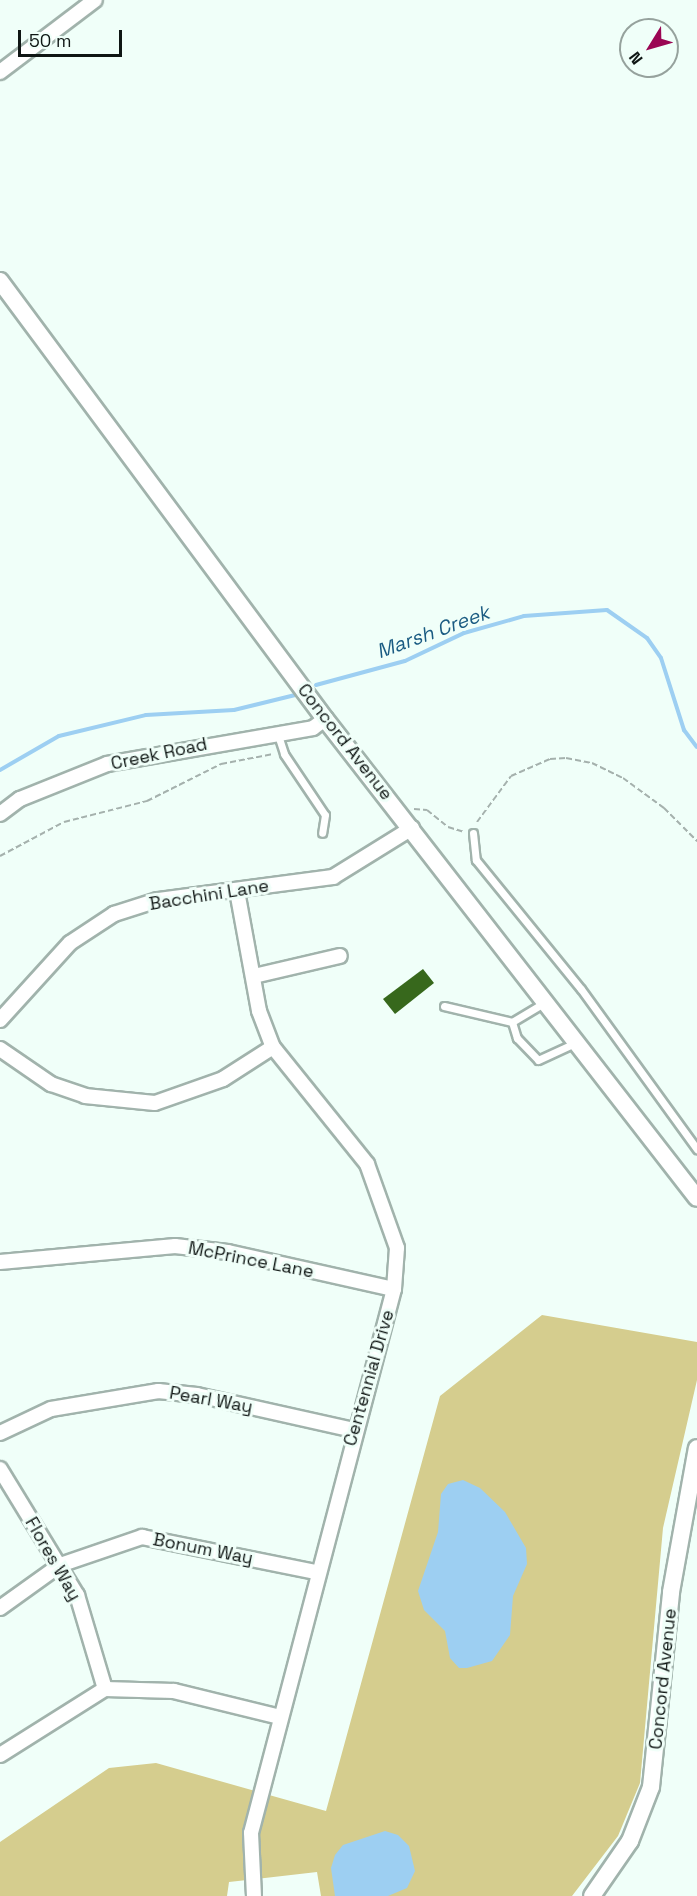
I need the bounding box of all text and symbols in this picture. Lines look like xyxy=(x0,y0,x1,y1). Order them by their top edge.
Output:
scale bar xyxy=(21,18,124,56)
north arrow xyxy=(619,18,679,78)
text: 50 m xyxy=(29,29,71,52)
text: N xyxy=(624,47,647,69)
water label: Marsh Creek xyxy=(373,600,493,664)
street label: Concord Avenue xyxy=(293,679,397,805)
street label: Creek Road xyxy=(109,733,209,775)
street label: Bacchini Lane xyxy=(148,875,270,915)
street label: McPrince Lane xyxy=(186,1237,316,1283)
street label: Centennial Drive xyxy=(339,1307,399,1449)
street label: Pearl Way xyxy=(168,1382,254,1418)
street label: Flores Way xyxy=(20,1513,86,1605)
street label: Bonum Way xyxy=(151,1529,255,1569)
street label: Concord Avenue xyxy=(645,1607,681,1751)

